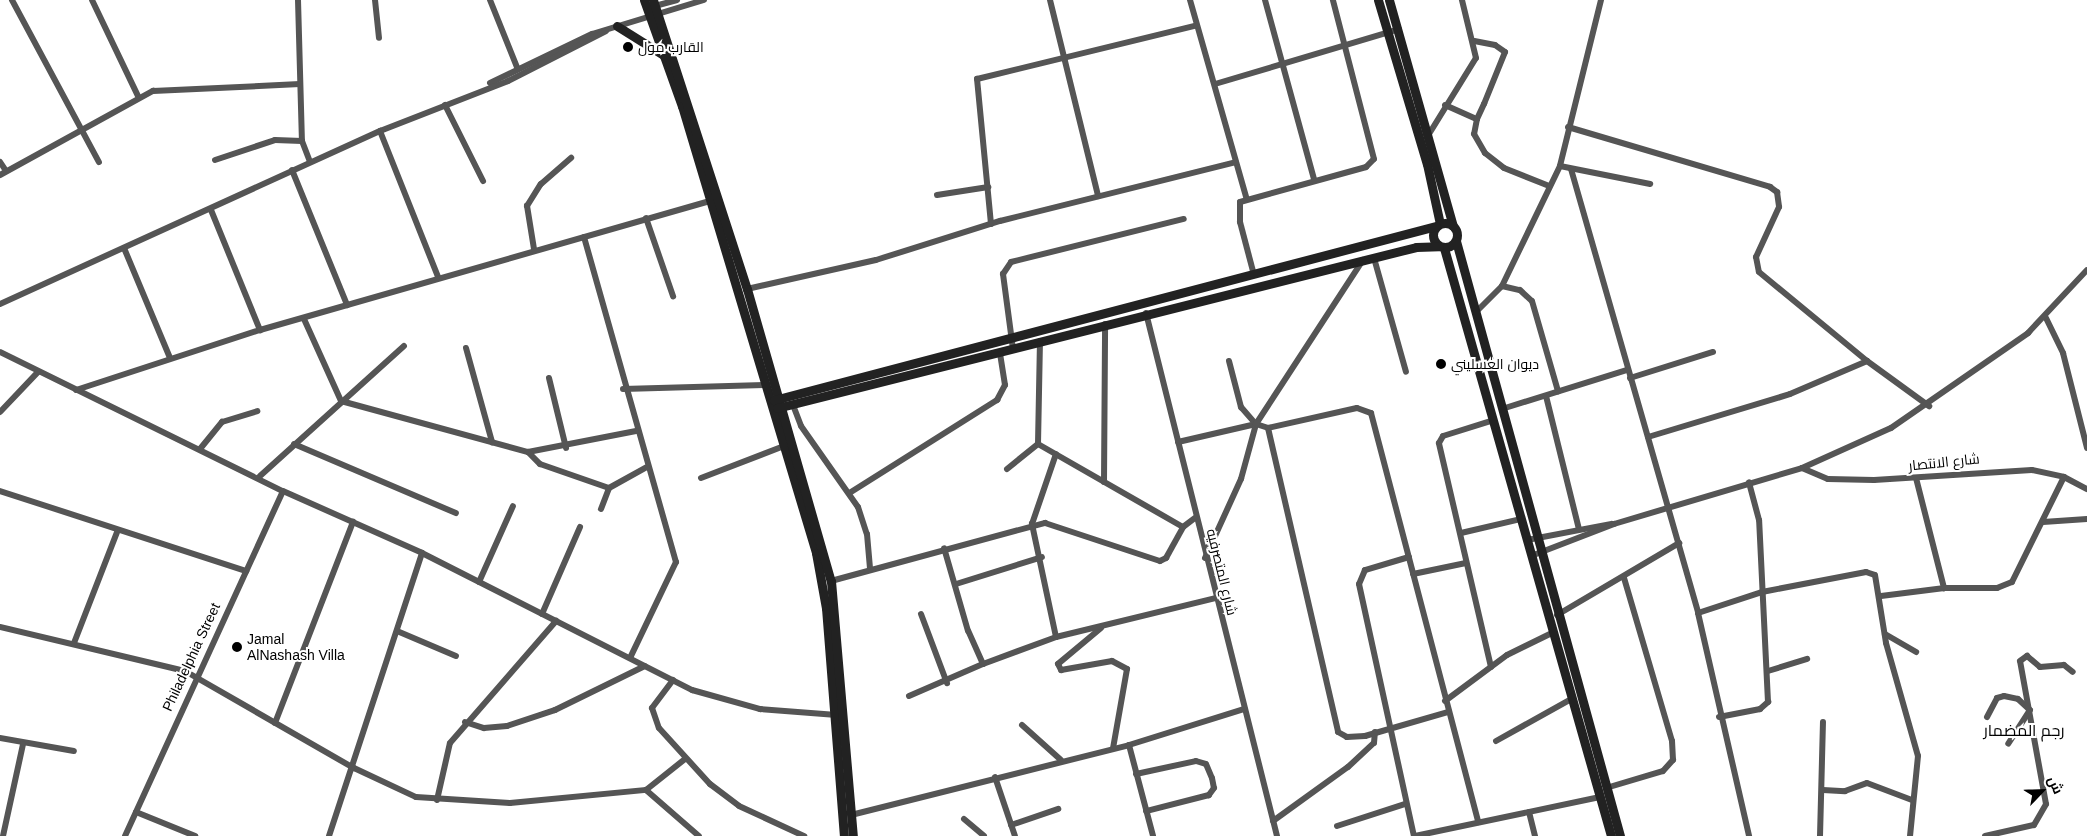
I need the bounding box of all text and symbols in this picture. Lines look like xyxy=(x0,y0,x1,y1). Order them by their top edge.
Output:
place label: القارب مول xyxy=(638,39,704,55)
marker: القارب مول xyxy=(622,41,634,53)
place label: ديوان العسليني xyxy=(1451,356,1539,372)
marker: ديوان العسليني xyxy=(1435,358,1447,370)
street label: شارع الانتصار xyxy=(1908,450,1980,474)
street label: شارع المتصرفيه xyxy=(1203,527,1241,617)
street label: Philadelphia Street xyxy=(159,600,223,714)
place label: Jamal AlNashash Villa xyxy=(247,631,345,664)
marker: Jamal AlNashash Villa xyxy=(231,641,243,653)
district label: رجم المضمار xyxy=(1984,721,2064,741)
north arrow xyxy=(2017,766,2067,816)
text: ش xyxy=(2045,773,2067,796)

